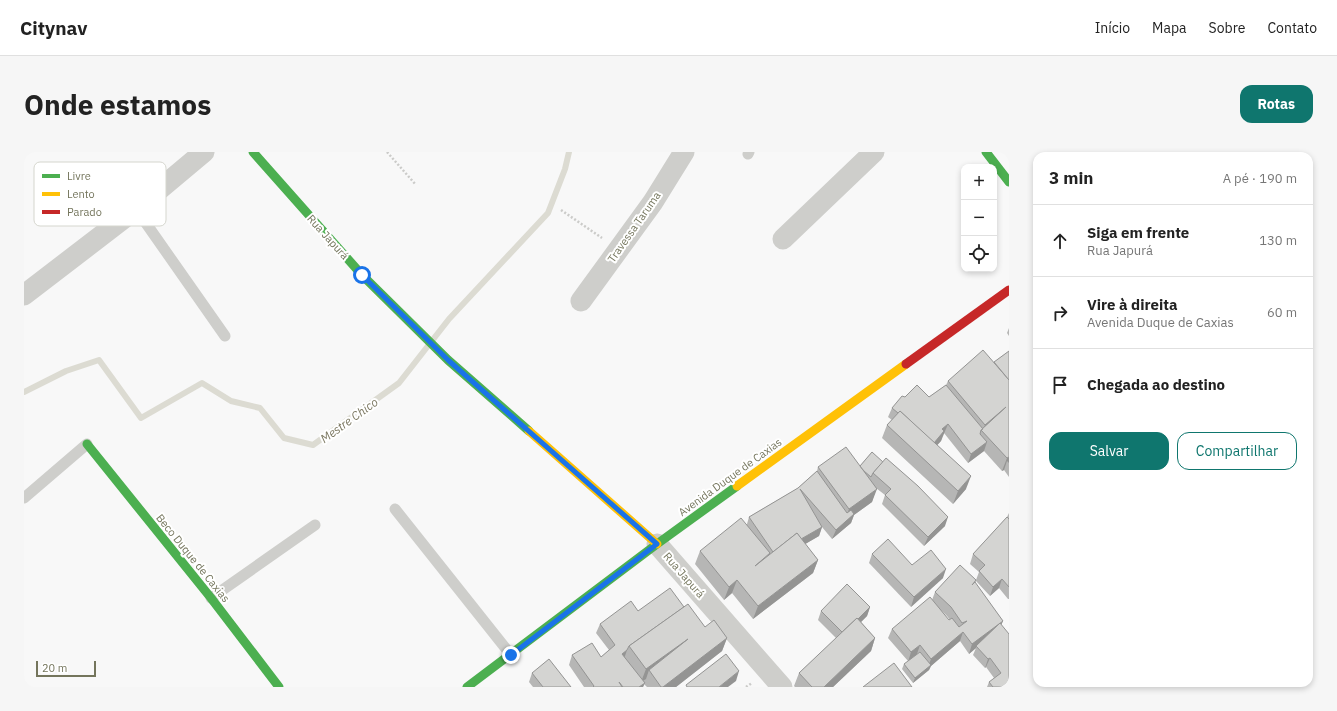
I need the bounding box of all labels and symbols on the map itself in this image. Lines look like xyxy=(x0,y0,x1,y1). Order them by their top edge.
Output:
legend xyxy=(34,162,166,226)
text: Livre xyxy=(67,169,91,183)
text: Lento xyxy=(67,187,95,201)
street label: Travessa Taruma xyxy=(604,189,664,265)
text: Parado xyxy=(67,205,102,219)
street label: Rua Japurá xyxy=(304,212,352,262)
route start xyxy=(353,266,371,284)
water label: Mestre Chico xyxy=(317,394,381,446)
street label: Avenida Duque de Caxias xyxy=(676,435,784,519)
street label: Beco Duque de Caxias xyxy=(153,511,233,605)
street label: Rua Japurá xyxy=(660,549,708,601)
route end xyxy=(502,646,520,664)
scale bar xyxy=(36,659,96,678)

